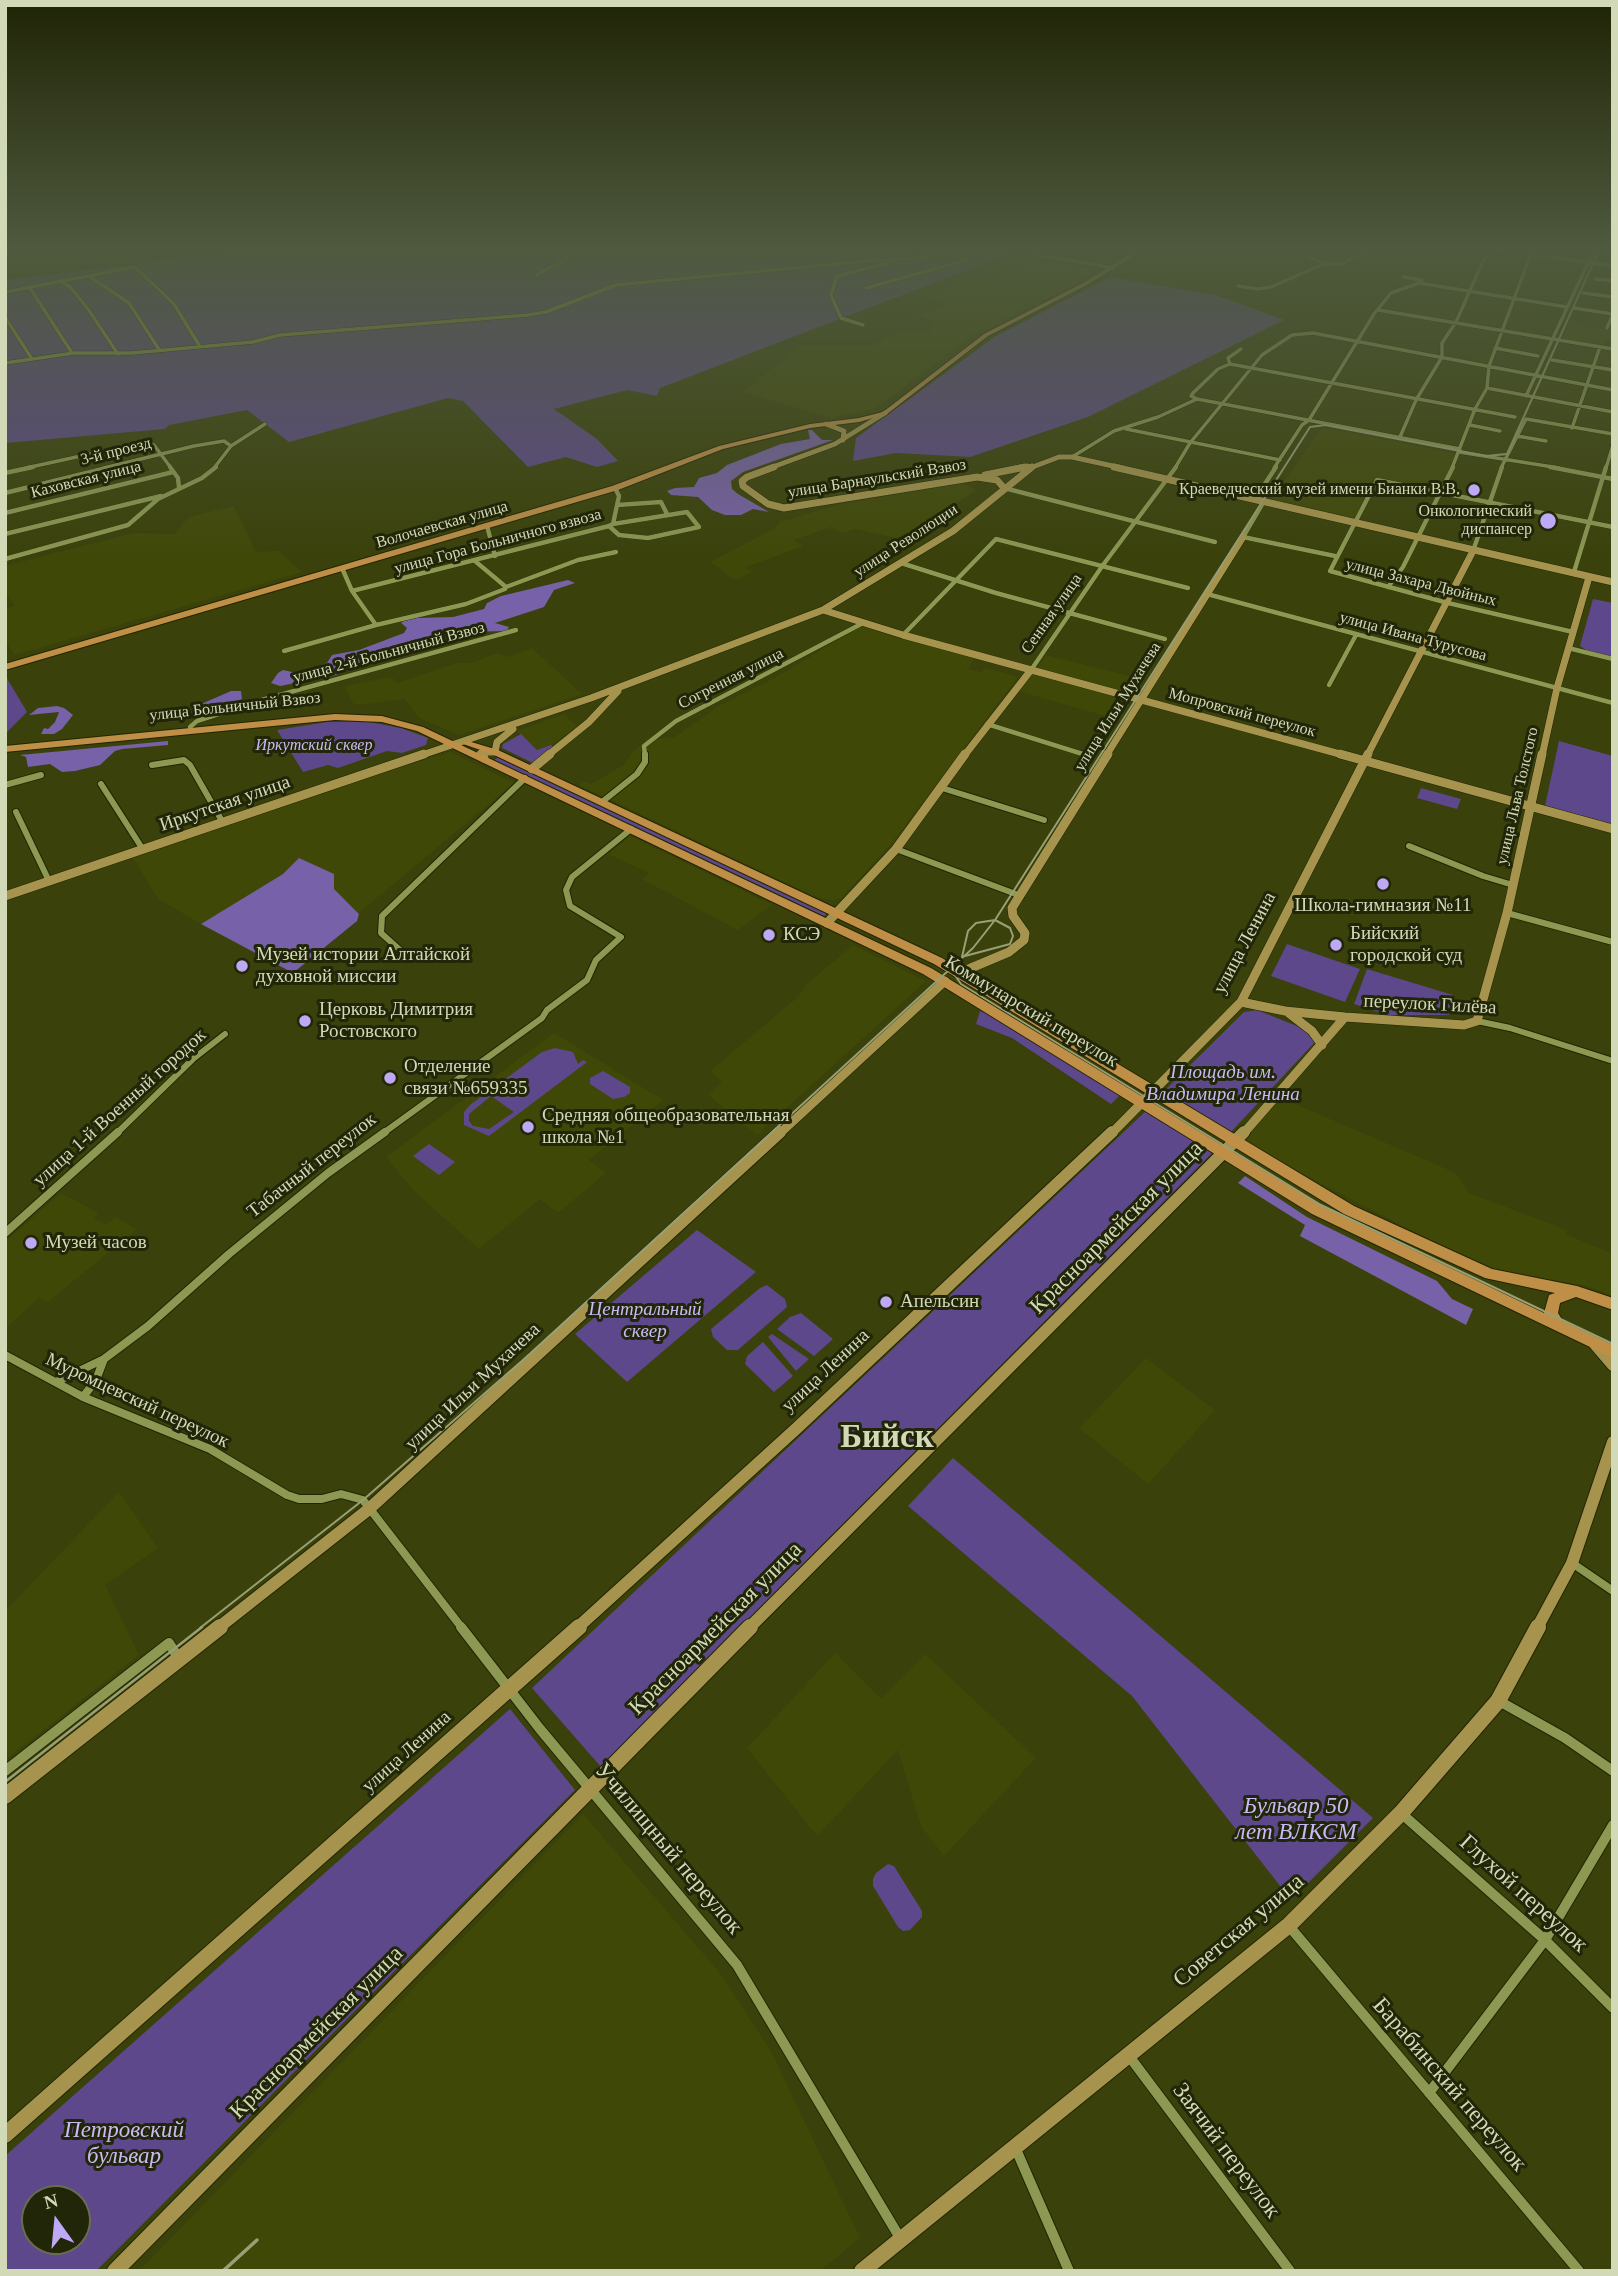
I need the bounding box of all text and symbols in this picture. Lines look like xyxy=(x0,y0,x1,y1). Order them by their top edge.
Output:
street label: 3-й проезд xyxy=(79,434,153,470)
street label: улица Барнаульский Взвоз xyxy=(787,455,967,503)
street label: Каховская улица xyxy=(29,457,143,503)
place label: Краеведческий музей имени Бианки В.В. xyxy=(1179,480,1460,500)
marker: Краеведческий музей имени Бианки В.В. xyxy=(1466,482,1482,498)
street label: Волочаевская улица xyxy=(374,497,510,553)
street label: улица Революции xyxy=(850,500,962,582)
place label: Онкологический диспансер xyxy=(1418,502,1532,540)
street label: улица Гора Больничного взвоза xyxy=(392,505,604,579)
marker: Онкологический диспансер xyxy=(1538,511,1558,531)
street label: улица Захара Двойных xyxy=(1344,555,1498,611)
street label: Сенная улица xyxy=(1017,570,1087,658)
street label: улица Ивана Турусова xyxy=(1337,608,1489,666)
street label: улица 2-й Больничный Взвоз xyxy=(291,618,487,688)
street label: улица Ильи Мухачева xyxy=(1070,639,1166,775)
street label: Согренная улица xyxy=(675,644,787,714)
street label: Мопровский переулок xyxy=(1166,684,1318,742)
street label: улица Больничный Взвоз xyxy=(149,688,321,726)
street label: улица Льва Толстого xyxy=(1493,725,1543,867)
park label: Иркутский сквер xyxy=(256,736,372,756)
street label: Иркутская улица xyxy=(157,771,293,837)
marker: Школа-гимназия №11 xyxy=(1375,876,1391,892)
street label: улица Ленина xyxy=(1209,888,1281,998)
place label: Школа-гимназия №11 xyxy=(1294,895,1472,917)
place label: Бийский городской суд xyxy=(1350,923,1462,967)
place label: КСЭ xyxy=(783,924,820,946)
marker: КСЭ xyxy=(761,927,777,943)
marker: Бийский городской суд xyxy=(1328,937,1344,953)
place label: Музей истории Алтайской духовной миссии xyxy=(256,944,470,988)
street label: Коммунарский переулок xyxy=(940,951,1122,1073)
marker: Музей истории Алтайской духовной миссии xyxy=(234,958,250,974)
street label: переулок Гилёва xyxy=(1363,990,1497,1020)
place label: Церковь Димитрия Ростовского xyxy=(319,999,473,1043)
marker: Церковь Димитрия Ростовского xyxy=(297,1013,313,1029)
street label: улица 1-й Военный городок xyxy=(29,1024,211,1192)
place label: Отделение связи №659335 xyxy=(404,1056,527,1100)
park label: Площадь им. Владимира Ленина xyxy=(1146,1062,1300,1106)
marker: Отделение связи №659335 xyxy=(382,1070,398,1086)
place label: Средняя общеобразовательная школа №1 xyxy=(542,1105,790,1149)
street label: Табачный переулок xyxy=(243,1109,381,1223)
marker: Средняя общеобразовательная школа №1 xyxy=(520,1119,536,1135)
street label: Красноармейская улица xyxy=(1025,1136,1209,1320)
place label: Музей часов xyxy=(45,1232,147,1254)
marker: Музей часов xyxy=(23,1235,39,1251)
place label: Апельсин xyxy=(900,1291,979,1313)
marker: Апельсин xyxy=(878,1294,894,1310)
park label: Центральный сквер xyxy=(588,1299,702,1343)
street label: улица Ильи Мухачева xyxy=(401,1318,545,1456)
street label: улица Ленина xyxy=(777,1325,875,1417)
street label: Муромцевский переулок xyxy=(42,1348,232,1454)
district label: Бийск xyxy=(840,1418,934,1458)
street label: Красноармейская улица xyxy=(624,1537,808,1721)
street label: улица Ленина xyxy=(358,1706,456,1798)
street label: Училищный переулок xyxy=(588,1757,748,1941)
park label: Бульвар 50 лет ВЛКСМ xyxy=(1235,1793,1357,1847)
street label: Глухой переулок xyxy=(1453,1829,1593,1959)
street label: Советская улица xyxy=(1168,1868,1310,1994)
street label: Красноармейская улица xyxy=(225,1941,409,2125)
street label: Барабинский переулок xyxy=(1366,1992,1532,2178)
street label: Заячий переулок xyxy=(1166,2078,1286,2224)
park label: Петровский бульвар xyxy=(64,2117,184,2171)
north arrow xyxy=(21,2185,91,2255)
text: N xyxy=(42,2189,60,2213)

